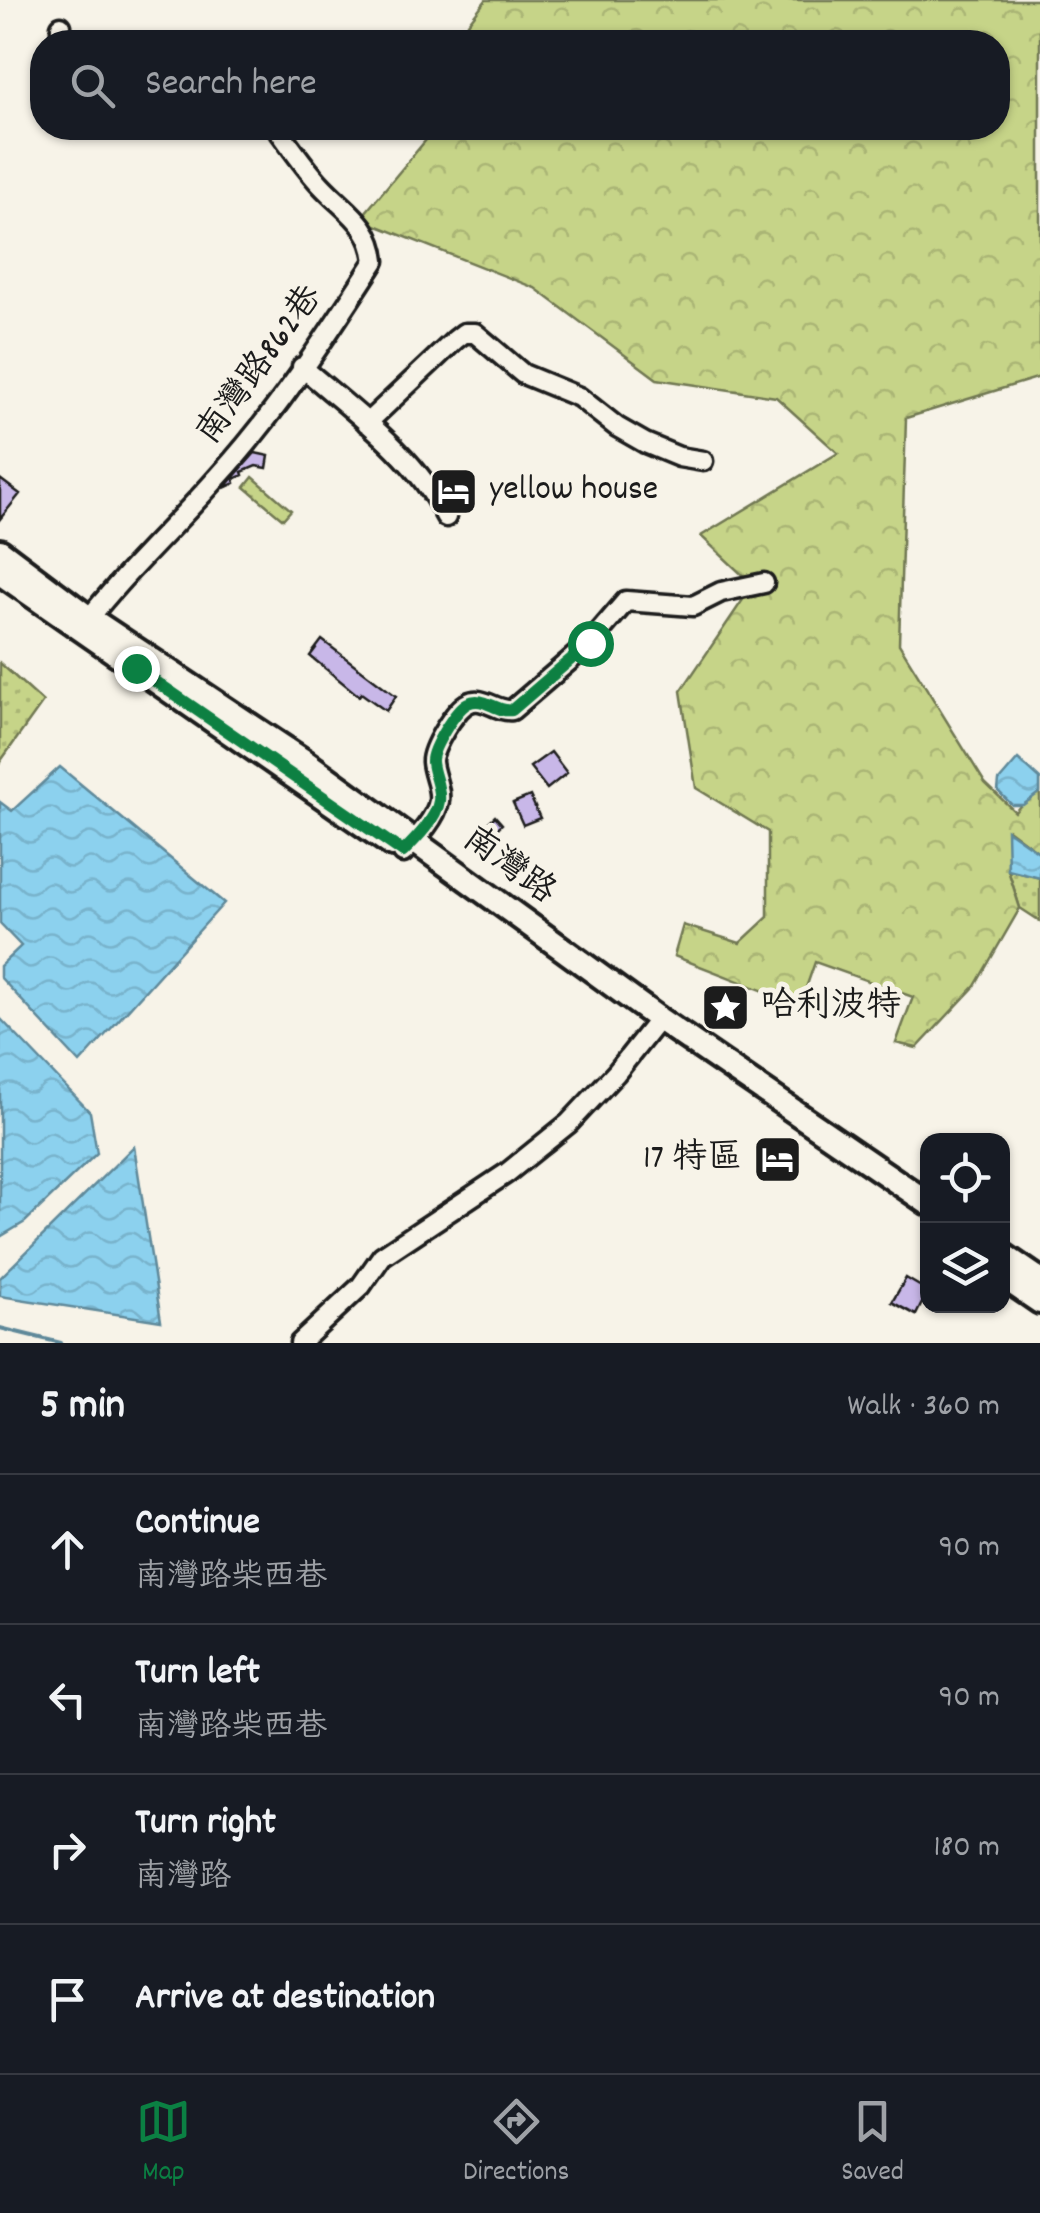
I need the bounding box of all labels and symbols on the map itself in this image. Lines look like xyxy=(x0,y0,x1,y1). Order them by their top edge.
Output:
street label: 南灣路862巷 xyxy=(186,276,336,456)
hotel icon: yellow house xyxy=(428,465,480,517)
place label: yellow house xyxy=(489,466,658,516)
route start xyxy=(568,621,614,667)
route end xyxy=(114,646,160,692)
street label: 南灣路 xyxy=(451,816,565,918)
place icon: 哈利波特 xyxy=(700,982,752,1034)
place label: 哈利波特 xyxy=(761,983,901,1033)
hotel icon: 17 特區 xyxy=(751,1134,803,1186)
place label: 17 特區 xyxy=(643,1135,742,1185)

